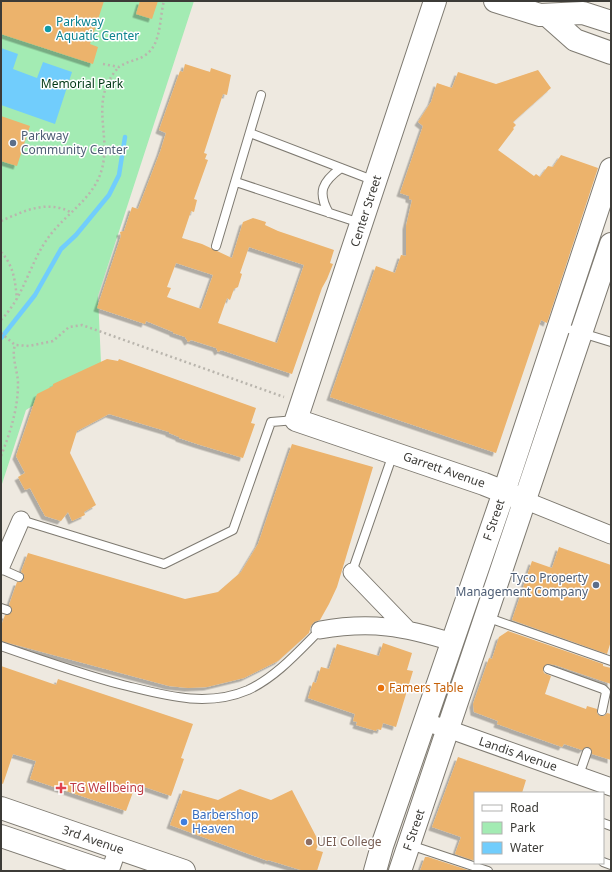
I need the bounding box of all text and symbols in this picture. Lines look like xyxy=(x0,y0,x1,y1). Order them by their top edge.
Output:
place label: Parkway Aquatic Center xyxy=(56,13,139,44)
marker: Parkway Aquatic Center xyxy=(43,24,53,34)
park label: Memorial Park xyxy=(41,75,124,92)
place label: Parkway Community Center xyxy=(21,127,128,158)
marker: Parkway Community Center xyxy=(8,138,18,148)
street label: Center Street xyxy=(346,172,385,249)
street label: Garrett Avenue xyxy=(401,448,488,492)
street label: F Street xyxy=(479,496,509,543)
place label: Tyco Property Management Company xyxy=(456,569,589,600)
marker: Tyco Property Management Company xyxy=(591,580,601,590)
place label: Famers Table xyxy=(389,679,464,696)
marker: Famers Table xyxy=(376,683,386,693)
street label: Landis Avenue xyxy=(477,732,560,775)
place label: TG Wellbeing xyxy=(70,779,144,796)
marker: TG Wellbeing xyxy=(55,782,67,794)
legend xyxy=(474,792,604,864)
text: Road xyxy=(510,799,539,816)
place label: Barbershop Heaven xyxy=(192,806,258,837)
street label: F Street xyxy=(399,806,429,853)
marker: Barbershop Heaven xyxy=(179,817,189,827)
text: Park xyxy=(510,819,536,836)
street label: 3rd Avenue xyxy=(60,821,127,858)
place label: UEI College xyxy=(317,833,382,850)
marker: UEI College xyxy=(304,837,314,847)
text: Water xyxy=(510,839,544,856)

